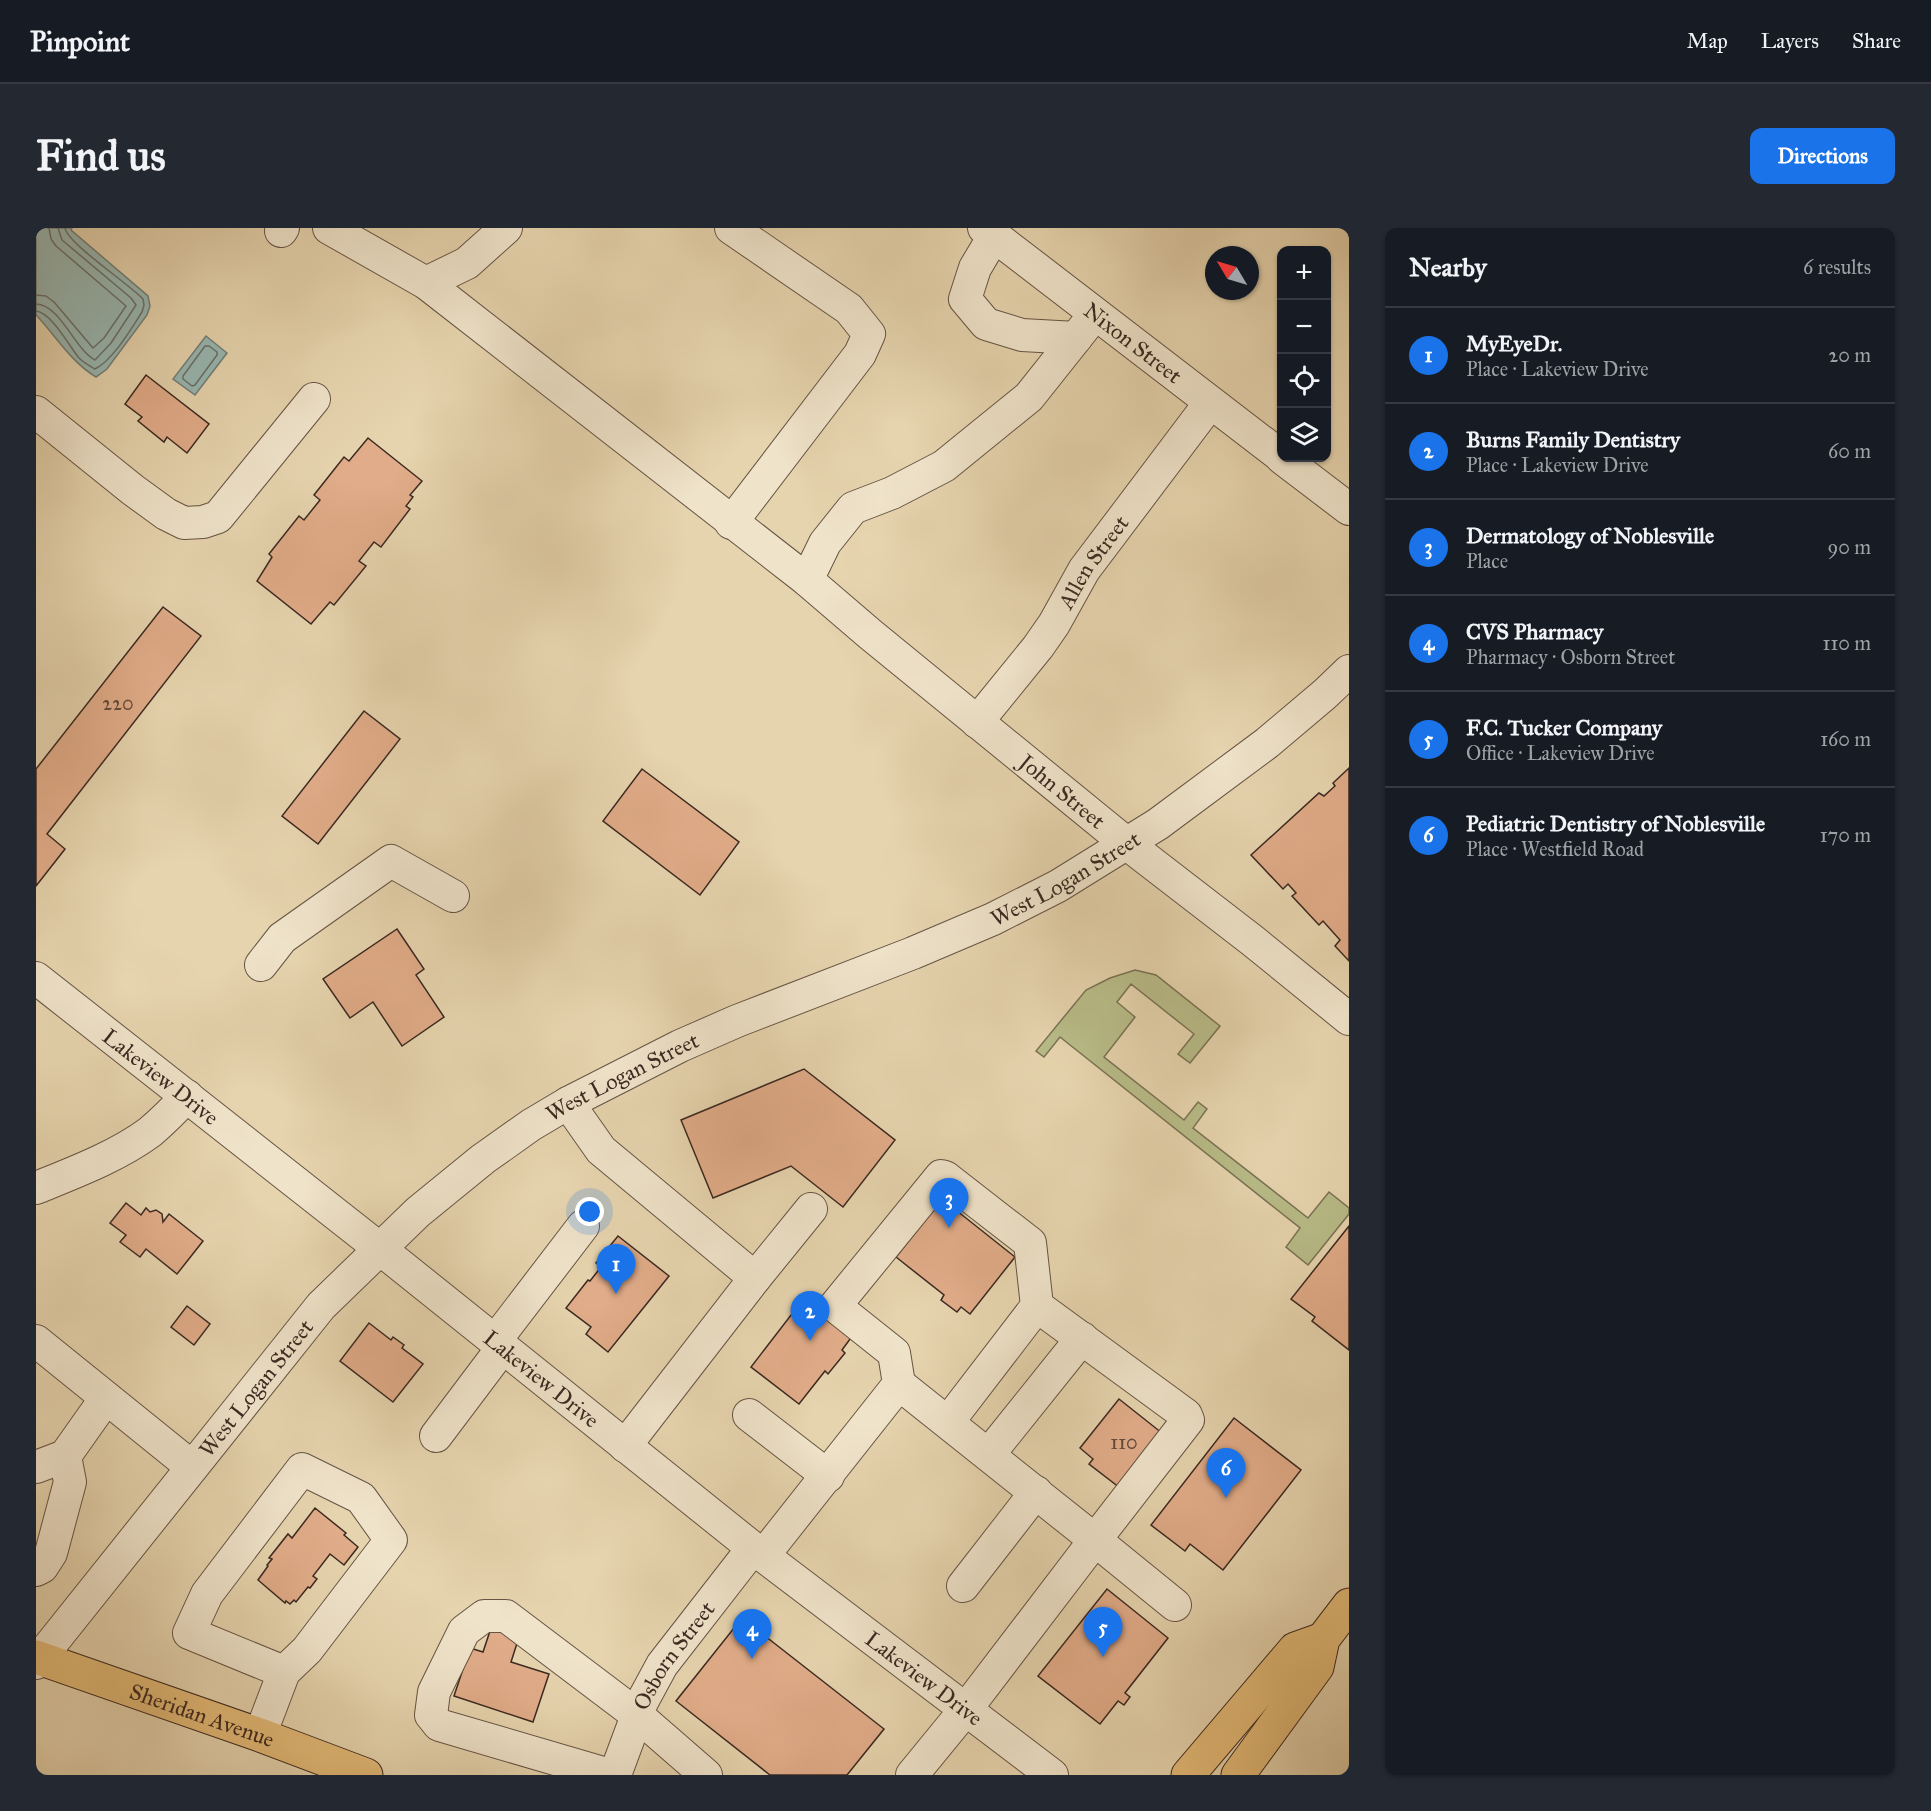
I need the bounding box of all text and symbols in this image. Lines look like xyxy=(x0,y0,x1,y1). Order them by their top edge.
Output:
text: Pinpoint xyxy=(30,24,130,59)
text: Map xyxy=(1687,28,1728,54)
text: Layers xyxy=(1761,28,1819,54)
text: Share xyxy=(1852,28,1901,54)
button: Directions xyxy=(1750,128,1895,184)
text: Find us xyxy=(36,130,166,182)
north arrow xyxy=(1205,246,1259,300)
map controls xyxy=(1277,246,1331,462)
button: + xyxy=(1277,246,1331,300)
text: Nearby xyxy=(1409,251,1487,283)
text: 6 results xyxy=(1803,255,1871,279)
street label: Nixon Street xyxy=(1079,296,1188,389)
button: − xyxy=(1277,300,1331,354)
text: MyEyeDr. xyxy=(1466,330,1562,357)
text: 1 xyxy=(1425,343,1432,367)
text: 20 m xyxy=(1828,343,1871,367)
button: locate xyxy=(1277,354,1331,408)
text: Place · Lakeview Drive xyxy=(1466,357,1649,381)
button: layers xyxy=(1277,408,1331,462)
text: Burns Family Dentistry xyxy=(1466,426,1680,453)
text: 2 xyxy=(1424,439,1433,463)
text: 60 m xyxy=(1828,439,1871,463)
text: Place · Lakeview Drive xyxy=(1466,453,1649,477)
street label: Allen Street xyxy=(1051,510,1134,614)
text: Dermatology of Noblesville xyxy=(1466,522,1714,549)
text: 3 xyxy=(1425,535,1433,559)
text: 90 m xyxy=(1828,535,1871,559)
text: Place xyxy=(1466,549,1508,573)
text: CVS Pharmacy xyxy=(1466,618,1603,645)
text: 4 xyxy=(1423,631,1434,655)
text: 110 m xyxy=(1823,631,1871,655)
text: Pharmacy · Osborn Street xyxy=(1466,645,1675,669)
house number: 220 xyxy=(102,691,134,715)
text: F.C. Tucker Company xyxy=(1466,714,1662,741)
text: 5 xyxy=(1424,727,1433,751)
text: 160 m xyxy=(1820,727,1871,751)
text: Office · Lakeview Drive xyxy=(1466,741,1654,765)
street label: John Street xyxy=(1012,747,1111,834)
text: Pediatric Dentistry of Noblesville xyxy=(1466,810,1765,837)
text: 6 xyxy=(1423,823,1434,847)
text: 170 m xyxy=(1820,823,1871,847)
street label: West Logan Street xyxy=(986,825,1145,932)
text: Place · Westfield Road xyxy=(1466,837,1644,861)
street label: Lakeview Drive xyxy=(97,1022,224,1130)
street label: West Logan Street xyxy=(541,1026,703,1127)
pin: 3 xyxy=(930,1178,968,1228)
your location xyxy=(575,1197,604,1226)
pin: 1 xyxy=(596,1244,636,1294)
pin: 2 xyxy=(790,1292,830,1341)
street label: West Logan Street xyxy=(193,1314,319,1462)
street label: Lakeview Drive xyxy=(478,1324,605,1433)
house number: 110 xyxy=(1110,1430,1138,1454)
pin: 6 xyxy=(1206,1448,1246,1498)
street label: Osborn Street xyxy=(627,1596,720,1715)
pin: 5 xyxy=(1084,1608,1122,1657)
pin: 4 xyxy=(732,1610,772,1659)
street label: Lakeview Drive xyxy=(860,1625,988,1731)
street label: Sheridan Avenue xyxy=(126,1677,278,1753)

